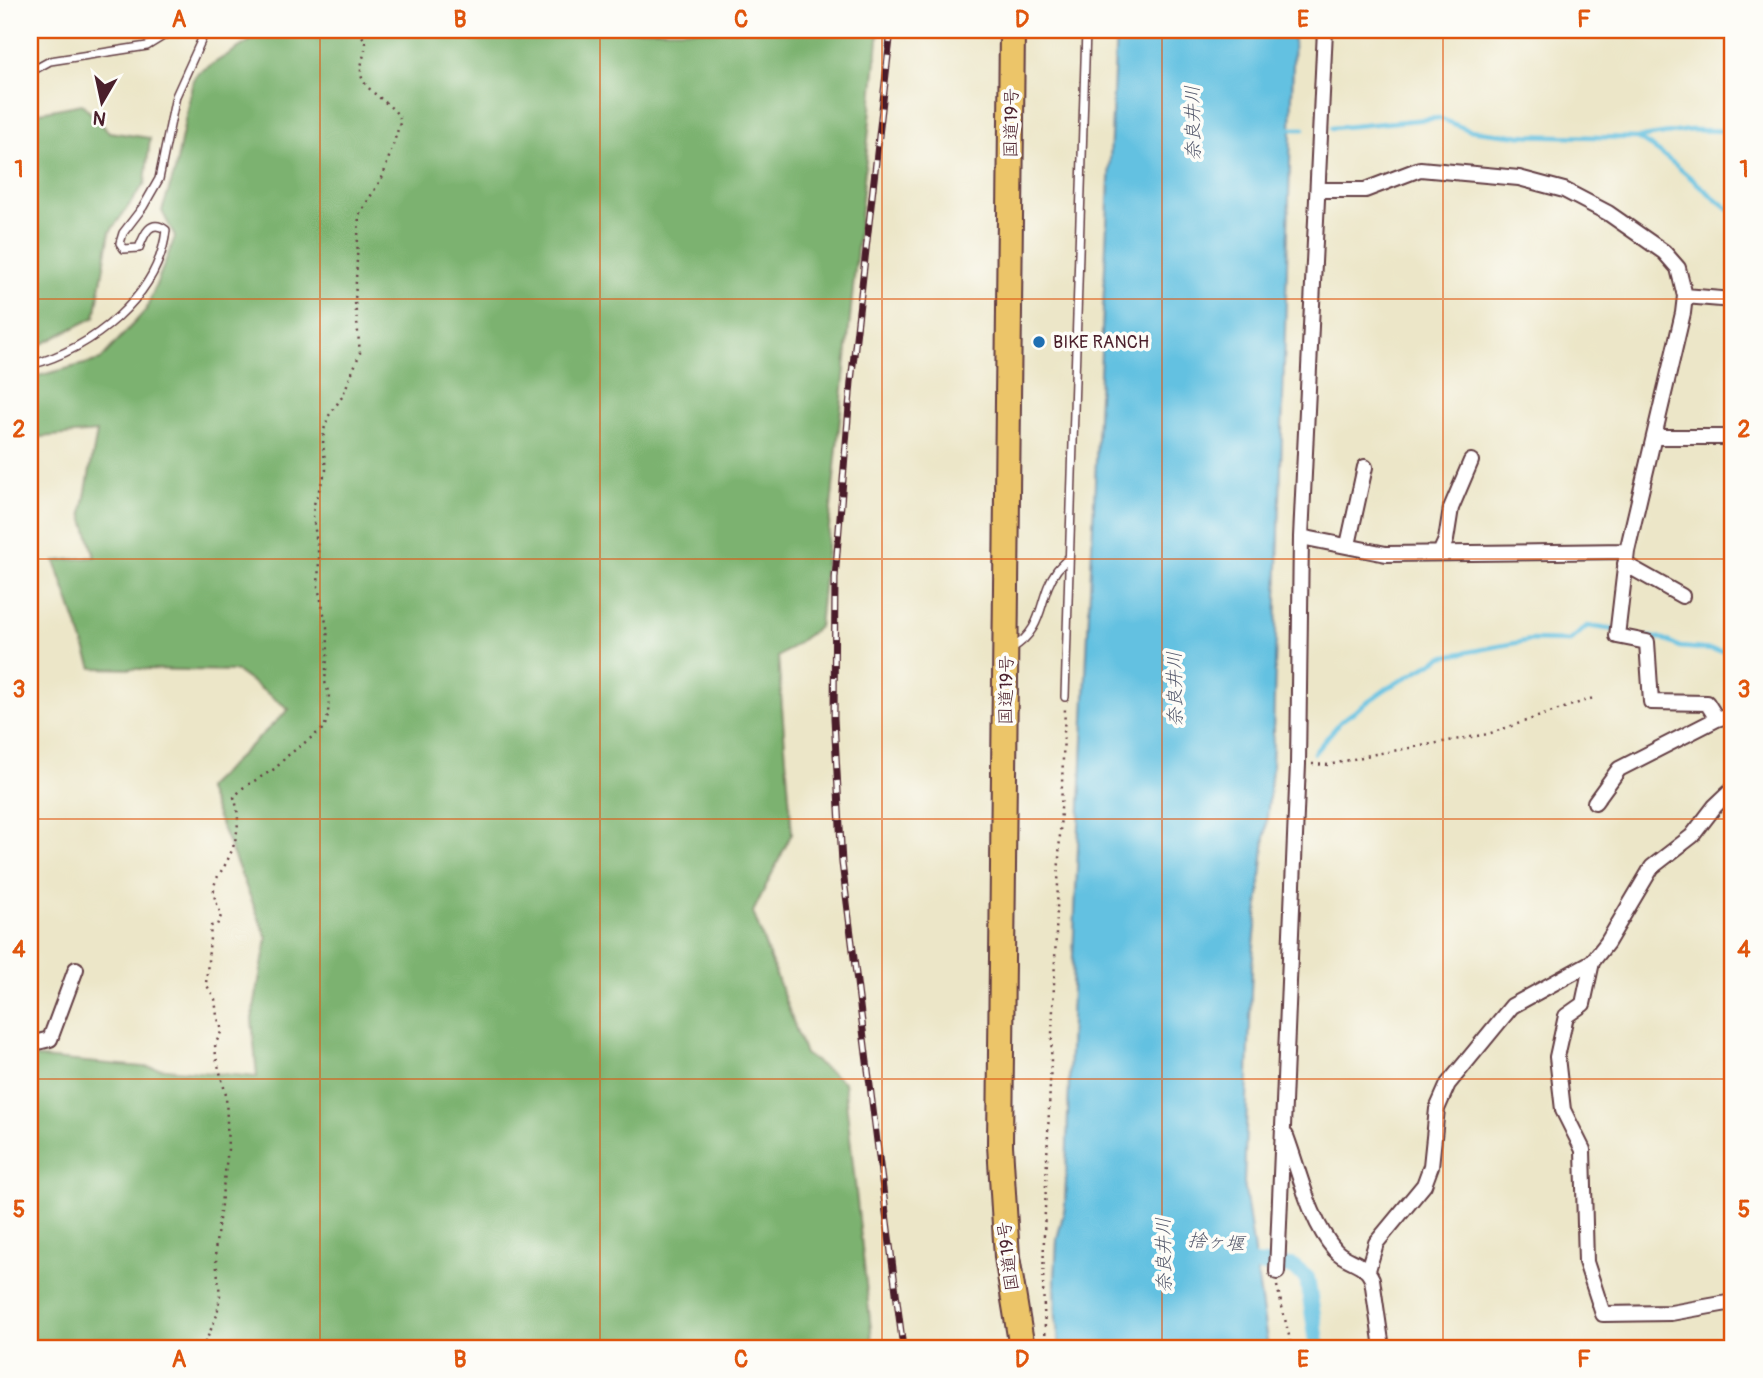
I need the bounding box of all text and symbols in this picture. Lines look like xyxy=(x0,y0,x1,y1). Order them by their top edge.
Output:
text: A xyxy=(172,5,187,34)
text: B xyxy=(453,5,467,34)
text: C xyxy=(734,5,748,34)
text: D xyxy=(1015,5,1029,34)
text: E xyxy=(1297,5,1309,34)
text: F xyxy=(1577,5,1591,34)
north arrow xyxy=(66,66,136,136)
water label: 奈良井川 xyxy=(1180,85,1206,161)
street label: 国道19号 xyxy=(999,88,1024,158)
text: N xyxy=(91,105,108,131)
text: 1 xyxy=(15,155,24,184)
text: 1 xyxy=(1740,155,1749,184)
place label: BIKE RANCH xyxy=(1053,331,1149,354)
marker: BIKE RANCH xyxy=(1031,334,1047,350)
text: 2 xyxy=(13,415,26,444)
text: 2 xyxy=(1738,415,1751,444)
water label: 奈良井川 xyxy=(1162,651,1188,727)
street label: 国道19号 xyxy=(994,655,1019,725)
text: 3 xyxy=(13,675,25,704)
text: 3 xyxy=(1738,675,1750,704)
text: 4 xyxy=(12,935,26,964)
text: 4 xyxy=(1737,935,1751,964)
text: 5 xyxy=(13,1195,25,1224)
text: 5 xyxy=(1738,1195,1750,1224)
water label: 奈良井川 xyxy=(1151,1217,1177,1293)
street label: 国道19号 xyxy=(993,1220,1024,1292)
water label: 捨ヶ堰 xyxy=(1187,1228,1247,1256)
text: A xyxy=(172,1345,187,1374)
text: B xyxy=(453,1345,467,1374)
text: C xyxy=(734,1345,748,1374)
text: D xyxy=(1015,1345,1029,1374)
text: E xyxy=(1297,1345,1309,1374)
text: F xyxy=(1577,1345,1591,1374)

